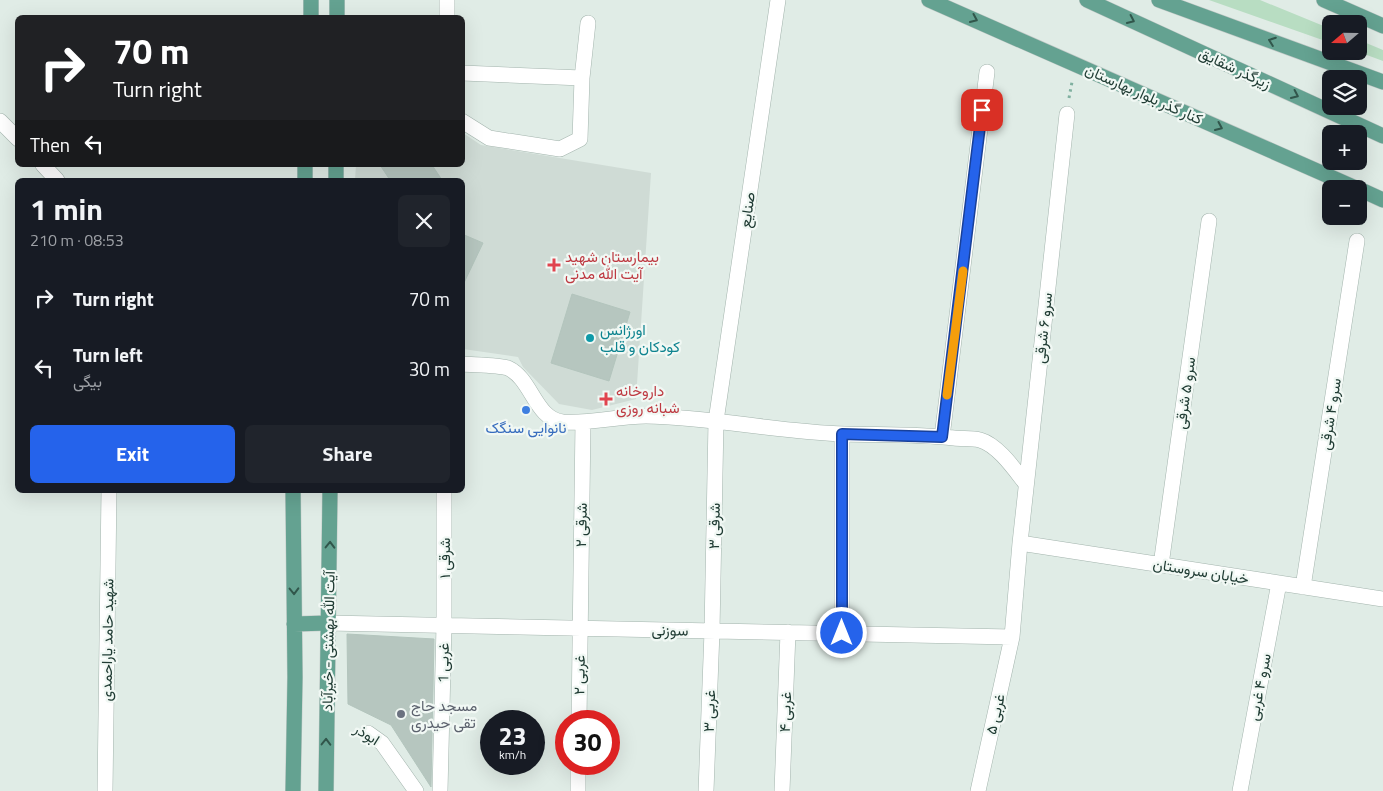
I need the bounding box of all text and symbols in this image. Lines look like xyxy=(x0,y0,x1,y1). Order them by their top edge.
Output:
one-way arrow xyxy=(969,13,978,24)
one-way arrow xyxy=(1126,13,1135,24)
north arrow xyxy=(1322,15,1368,60)
map controls xyxy=(1322,15,1367,225)
text: 70 m xyxy=(113,24,189,78)
icon: right xyxy=(30,35,95,100)
one-way arrow xyxy=(1268,37,1276,47)
street label: زیرگذر شقایق xyxy=(1195,41,1275,95)
street label: کنار گذر بلوار بهارستان xyxy=(1082,58,1207,130)
button: layers xyxy=(1322,70,1367,115)
text: Turn right xyxy=(113,72,202,106)
pin xyxy=(961,89,1003,131)
one-way arrow xyxy=(1290,89,1299,100)
icon: arrive xyxy=(968,96,996,124)
one-way arrow xyxy=(1214,121,1223,131)
button: + xyxy=(1322,125,1367,170)
text: Then xyxy=(30,130,70,159)
icon: left xyxy=(80,130,108,158)
button: − xyxy=(1322,180,1367,225)
text: 1 min xyxy=(30,186,103,232)
street label: صنایع xyxy=(733,191,761,229)
button: close xyxy=(398,195,450,247)
text: 210 m · 08:53 xyxy=(30,228,124,252)
place label: بیمارستان شهید آیت الله مدنی xyxy=(565,245,659,285)
marker: بیمارستان شهید آیت الله مدنی xyxy=(547,258,561,272)
icon: right xyxy=(30,284,58,312)
text: Turn right xyxy=(73,284,154,313)
text: 70 m xyxy=(409,284,450,313)
street label: سرو ۶ شرقی xyxy=(1028,291,1058,365)
place label: اورژانس کودکان و قلب xyxy=(600,318,680,358)
marker: اورژانس کودکان و قلب xyxy=(584,332,596,344)
text: Turn left xyxy=(73,340,143,369)
icon: left xyxy=(30,354,58,382)
text: 30 m xyxy=(409,354,450,383)
street label: سرو ۵ شرقی xyxy=(1169,355,1201,431)
text: بیگی xyxy=(73,369,102,393)
street label: سرو ۴ شرقی xyxy=(1313,376,1347,452)
place label: داروخانه شبانه روزی xyxy=(616,379,680,419)
marker: داروخانه شبانه روزی xyxy=(600,393,612,405)
marker: نانوایی سنگک xyxy=(520,404,532,416)
place label: نانوایی سنگک xyxy=(485,416,567,439)
button: Exit xyxy=(30,425,235,483)
button: Share xyxy=(245,425,450,483)
street label: شرقی ۲ xyxy=(569,502,593,547)
street label: شرقی ۳ xyxy=(702,502,726,549)
street label: شرقی ۱ xyxy=(433,537,456,578)
one-way arrow xyxy=(324,541,335,549)
street label: خیابان سروستان xyxy=(1151,552,1251,590)
street label: آیت الله بهشتی - خیرآباد xyxy=(315,569,341,711)
street label: شهید حامد یاراحمدی xyxy=(94,578,120,702)
one-way arrow xyxy=(289,588,299,595)
position arrow xyxy=(815,606,867,658)
street label: سوزنی xyxy=(651,618,689,642)
street label: غربی 1 xyxy=(431,642,455,683)
street label: سرو ۴ غربی xyxy=(1241,651,1277,723)
street label: غربی ۲ xyxy=(567,655,591,695)
street label: غربی ۳ xyxy=(697,689,721,732)
street label: غربی ۴ xyxy=(773,691,797,733)
street label: غربی ۵ xyxy=(979,691,1011,737)
place label: مسجد حاج تقی حیدری xyxy=(411,694,477,734)
marker: مسجد حاج تقی حیدری xyxy=(395,708,407,720)
speed limit sign: 30 xyxy=(555,710,620,775)
street label: ابوذر xyxy=(349,717,384,751)
text: 23 xyxy=(498,717,527,755)
one-way arrow xyxy=(321,738,332,746)
text: km/h xyxy=(499,745,526,764)

